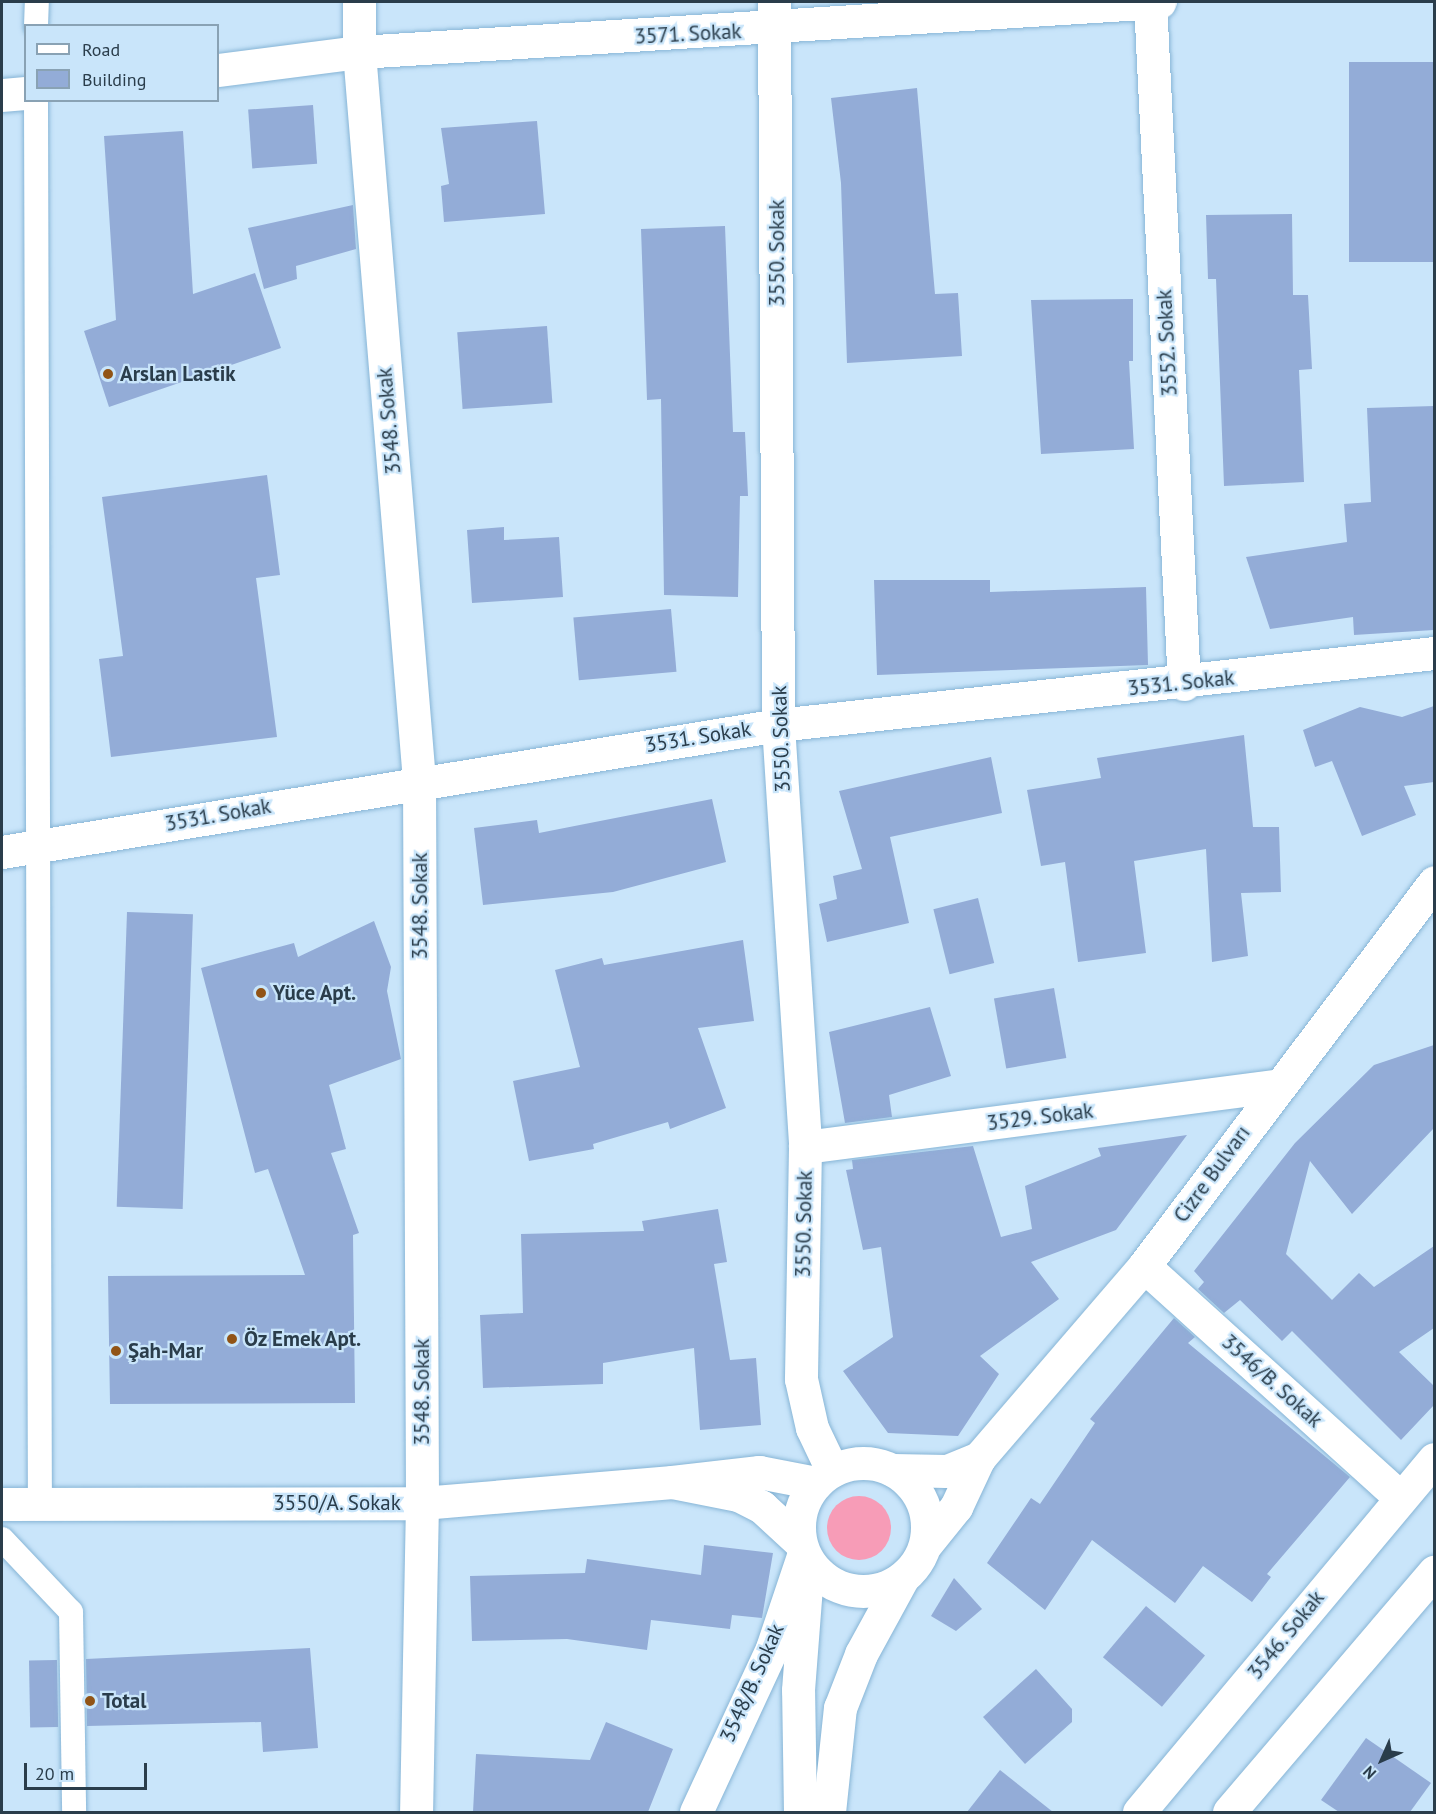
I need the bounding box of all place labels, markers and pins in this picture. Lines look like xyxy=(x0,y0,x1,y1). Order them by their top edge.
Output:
place label: Arslan Lastik xyxy=(120,361,236,387)
marker: Arslan Lastik xyxy=(101,367,115,381)
place label: Yüce Apt. xyxy=(273,980,357,1006)
marker: Yüce Apt. xyxy=(254,986,268,1000)
place label: Öz Emek Apt. xyxy=(244,1326,363,1352)
marker: Öz Emek Apt. xyxy=(225,1332,239,1346)
place label: Şah-Mar xyxy=(128,1338,203,1364)
marker: Şah-Mar xyxy=(109,1344,123,1358)
place label: Total xyxy=(102,1688,146,1714)
marker: Total xyxy=(83,1694,97,1708)

